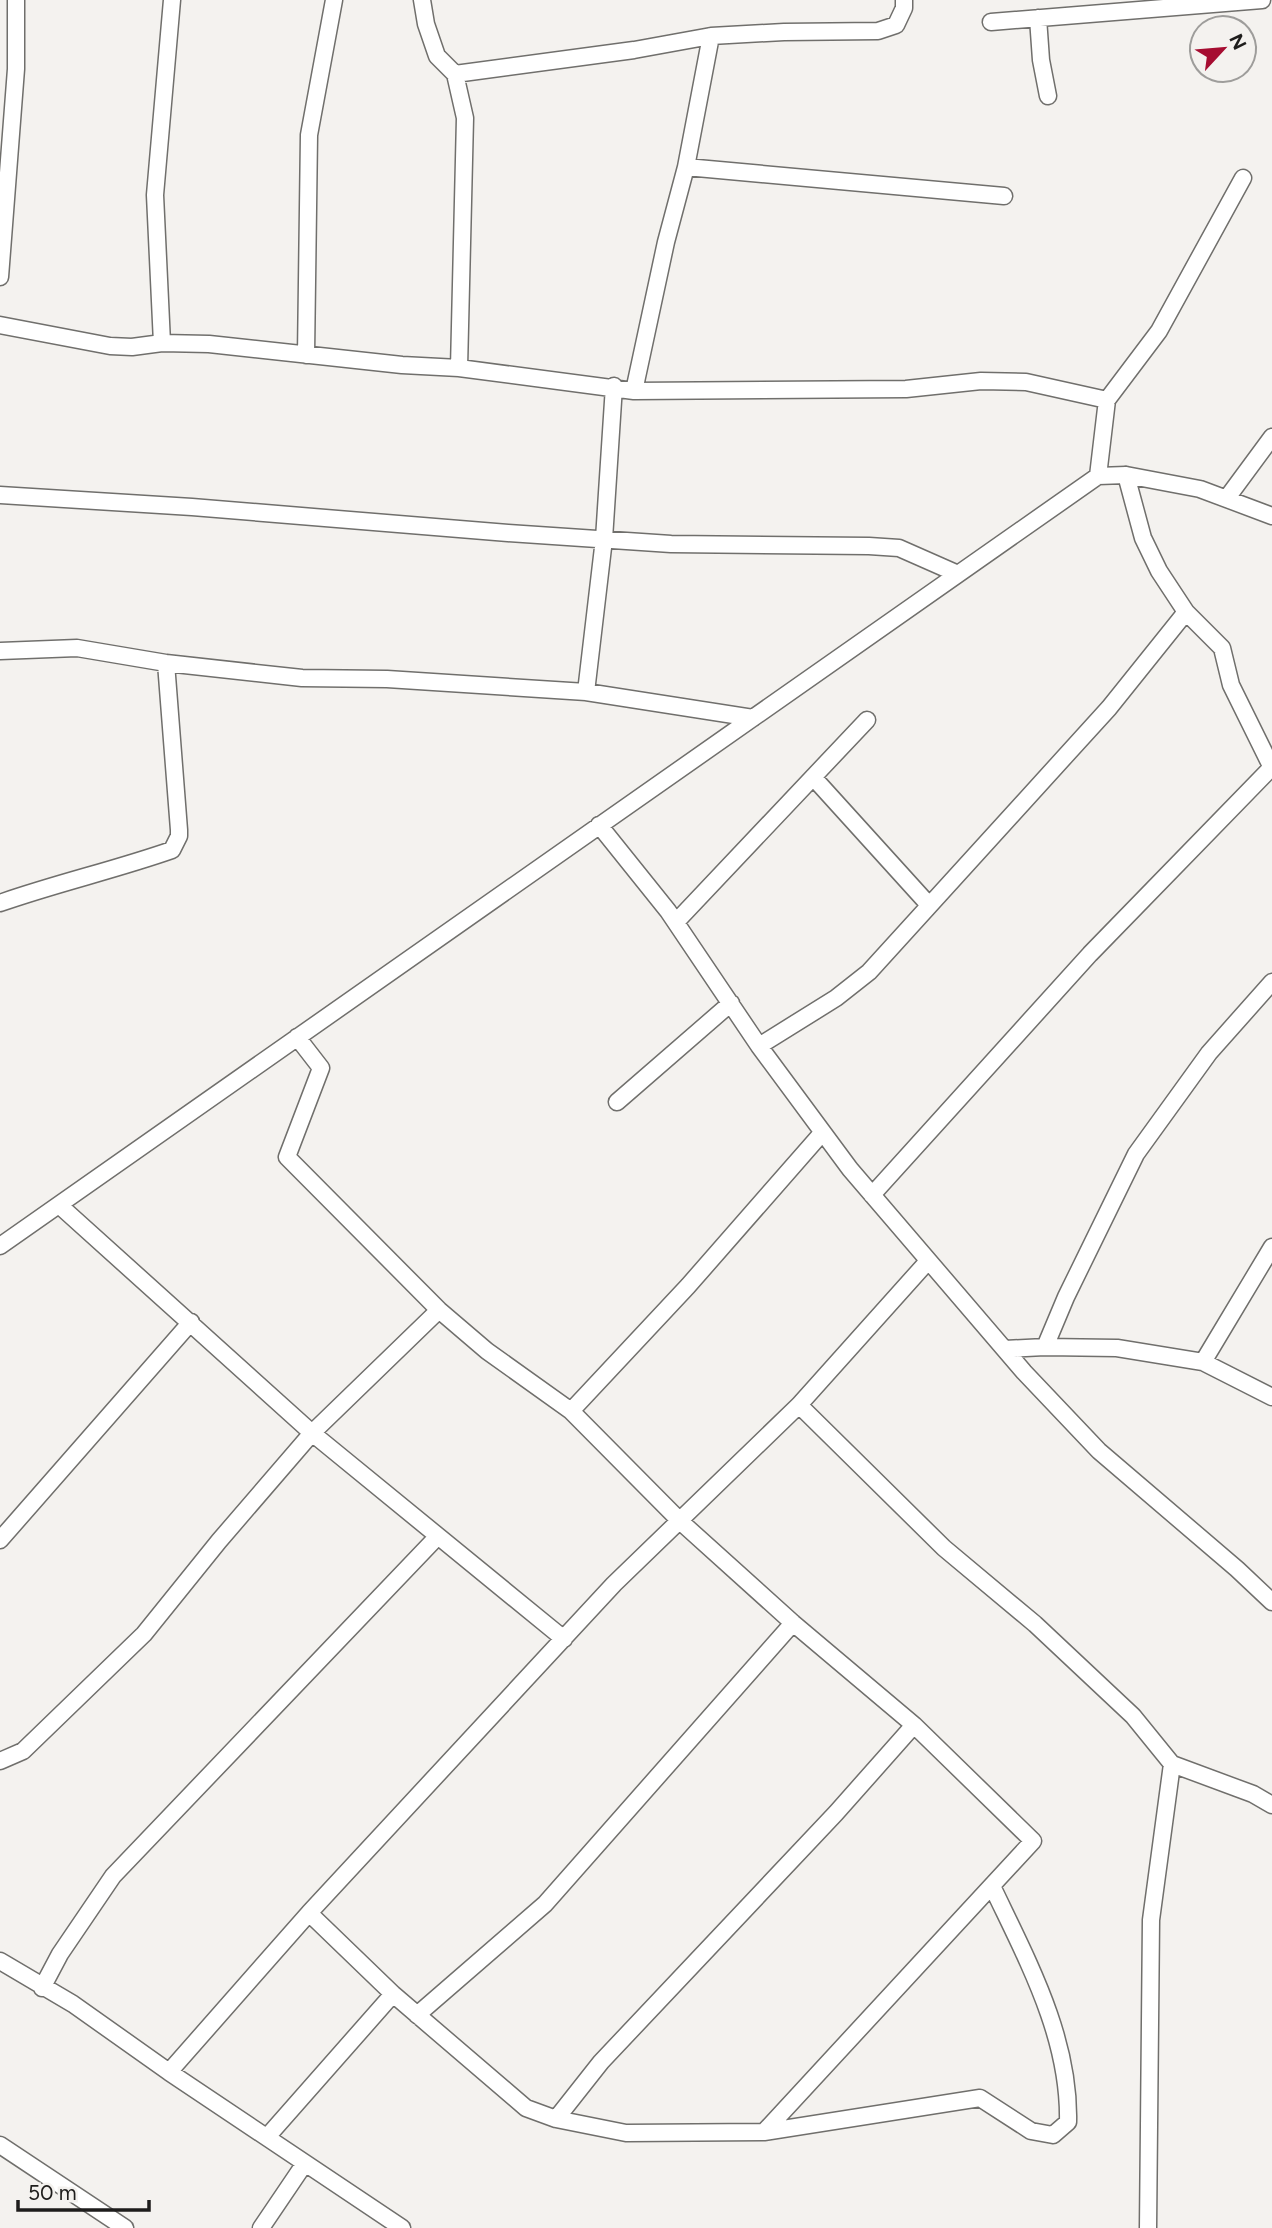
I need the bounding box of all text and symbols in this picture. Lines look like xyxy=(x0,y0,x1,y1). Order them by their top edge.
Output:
north arrow xyxy=(1188,14,1258,84)
text: N xyxy=(1224,30,1251,53)
scale bar xyxy=(18,2168,149,2212)
text: 50 m xyxy=(28,2180,77,2205)

